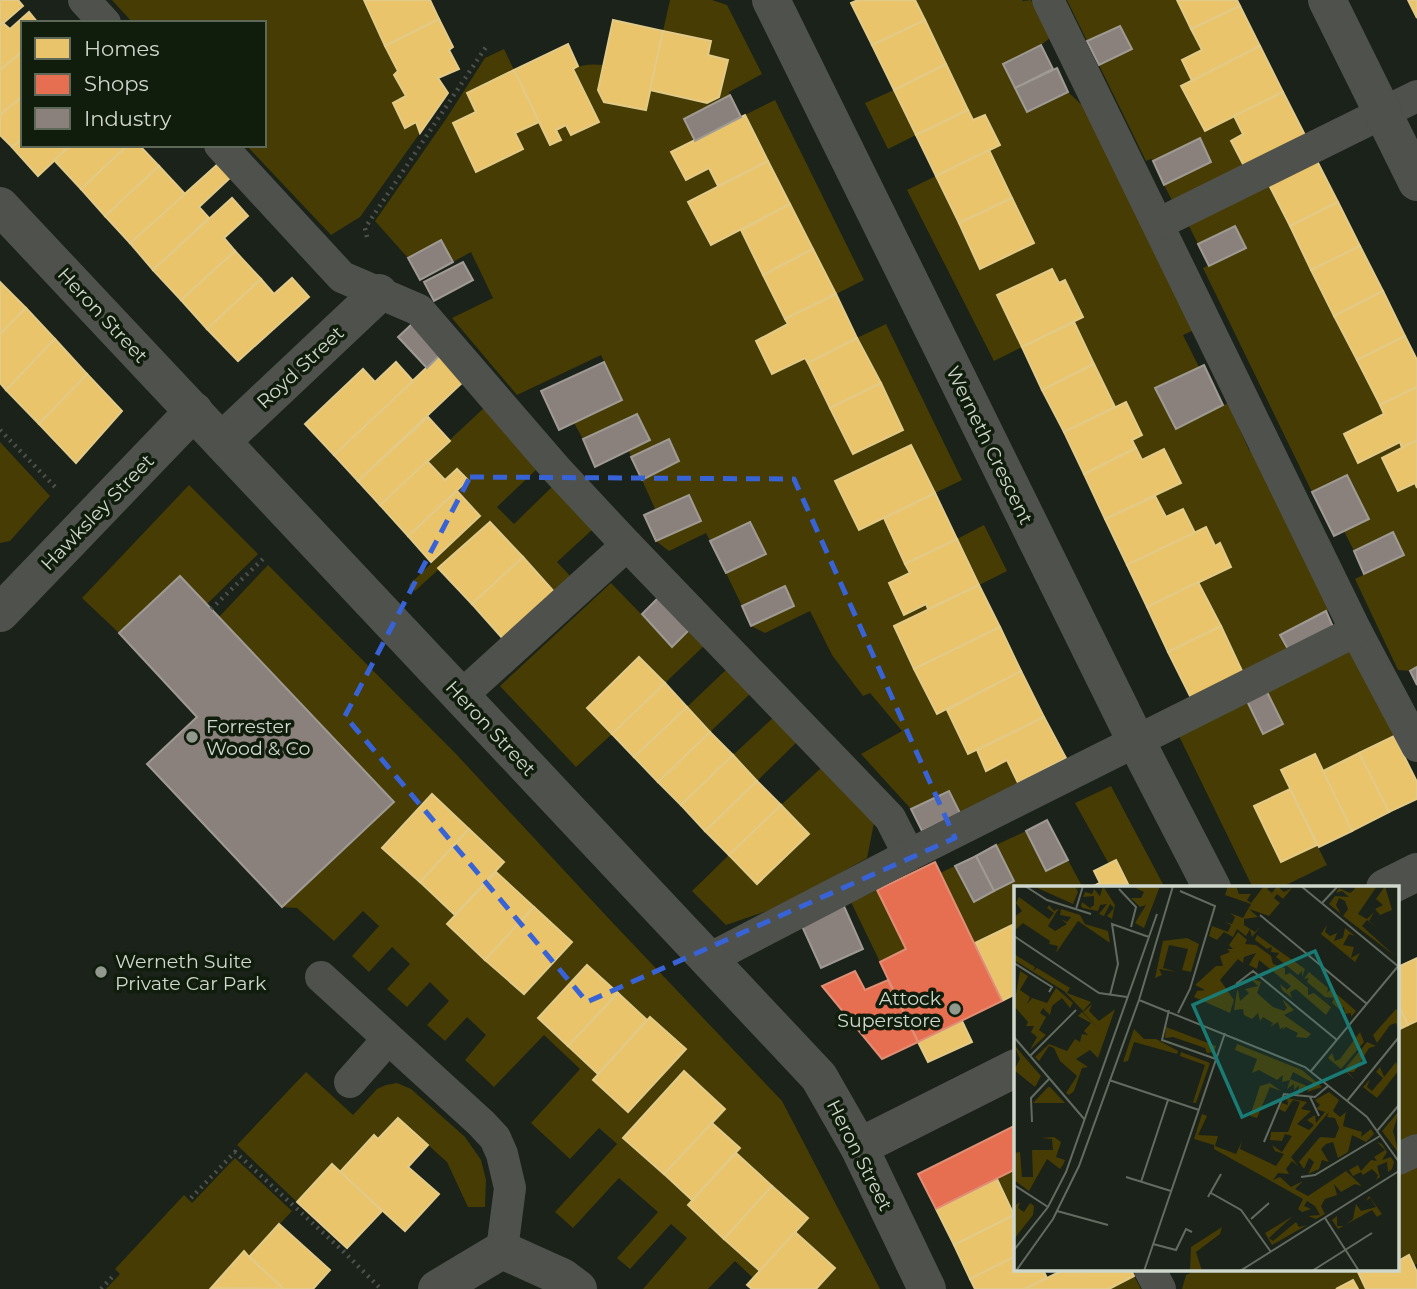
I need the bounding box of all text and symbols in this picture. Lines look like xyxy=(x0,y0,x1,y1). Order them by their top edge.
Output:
legend xyxy=(21,21,266,147)
text: Homes xyxy=(84,36,159,61)
text: Shops xyxy=(84,71,149,96)
text: Industry xyxy=(84,106,172,131)
street label: Heron Street xyxy=(53,263,153,368)
street label: Royd Street xyxy=(252,321,349,414)
street label: Werneth Crescent xyxy=(941,362,1038,528)
street label: Hawksley Street xyxy=(36,449,159,575)
street label: Heron Street xyxy=(441,676,541,781)
place label: Forrester Wood & Co xyxy=(206,715,310,760)
marker: Forrester Wood & Co xyxy=(184,729,200,745)
inset map xyxy=(1014,886,1400,1272)
place label: Werneth Suite Private Car Park xyxy=(115,950,267,995)
marker: Werneth Suite Private Car Park xyxy=(93,964,109,980)
place label: Attock Superstore xyxy=(837,987,942,1032)
marker: Attock Superstore xyxy=(947,1001,963,1017)
street label: Heron Street xyxy=(822,1096,898,1215)

